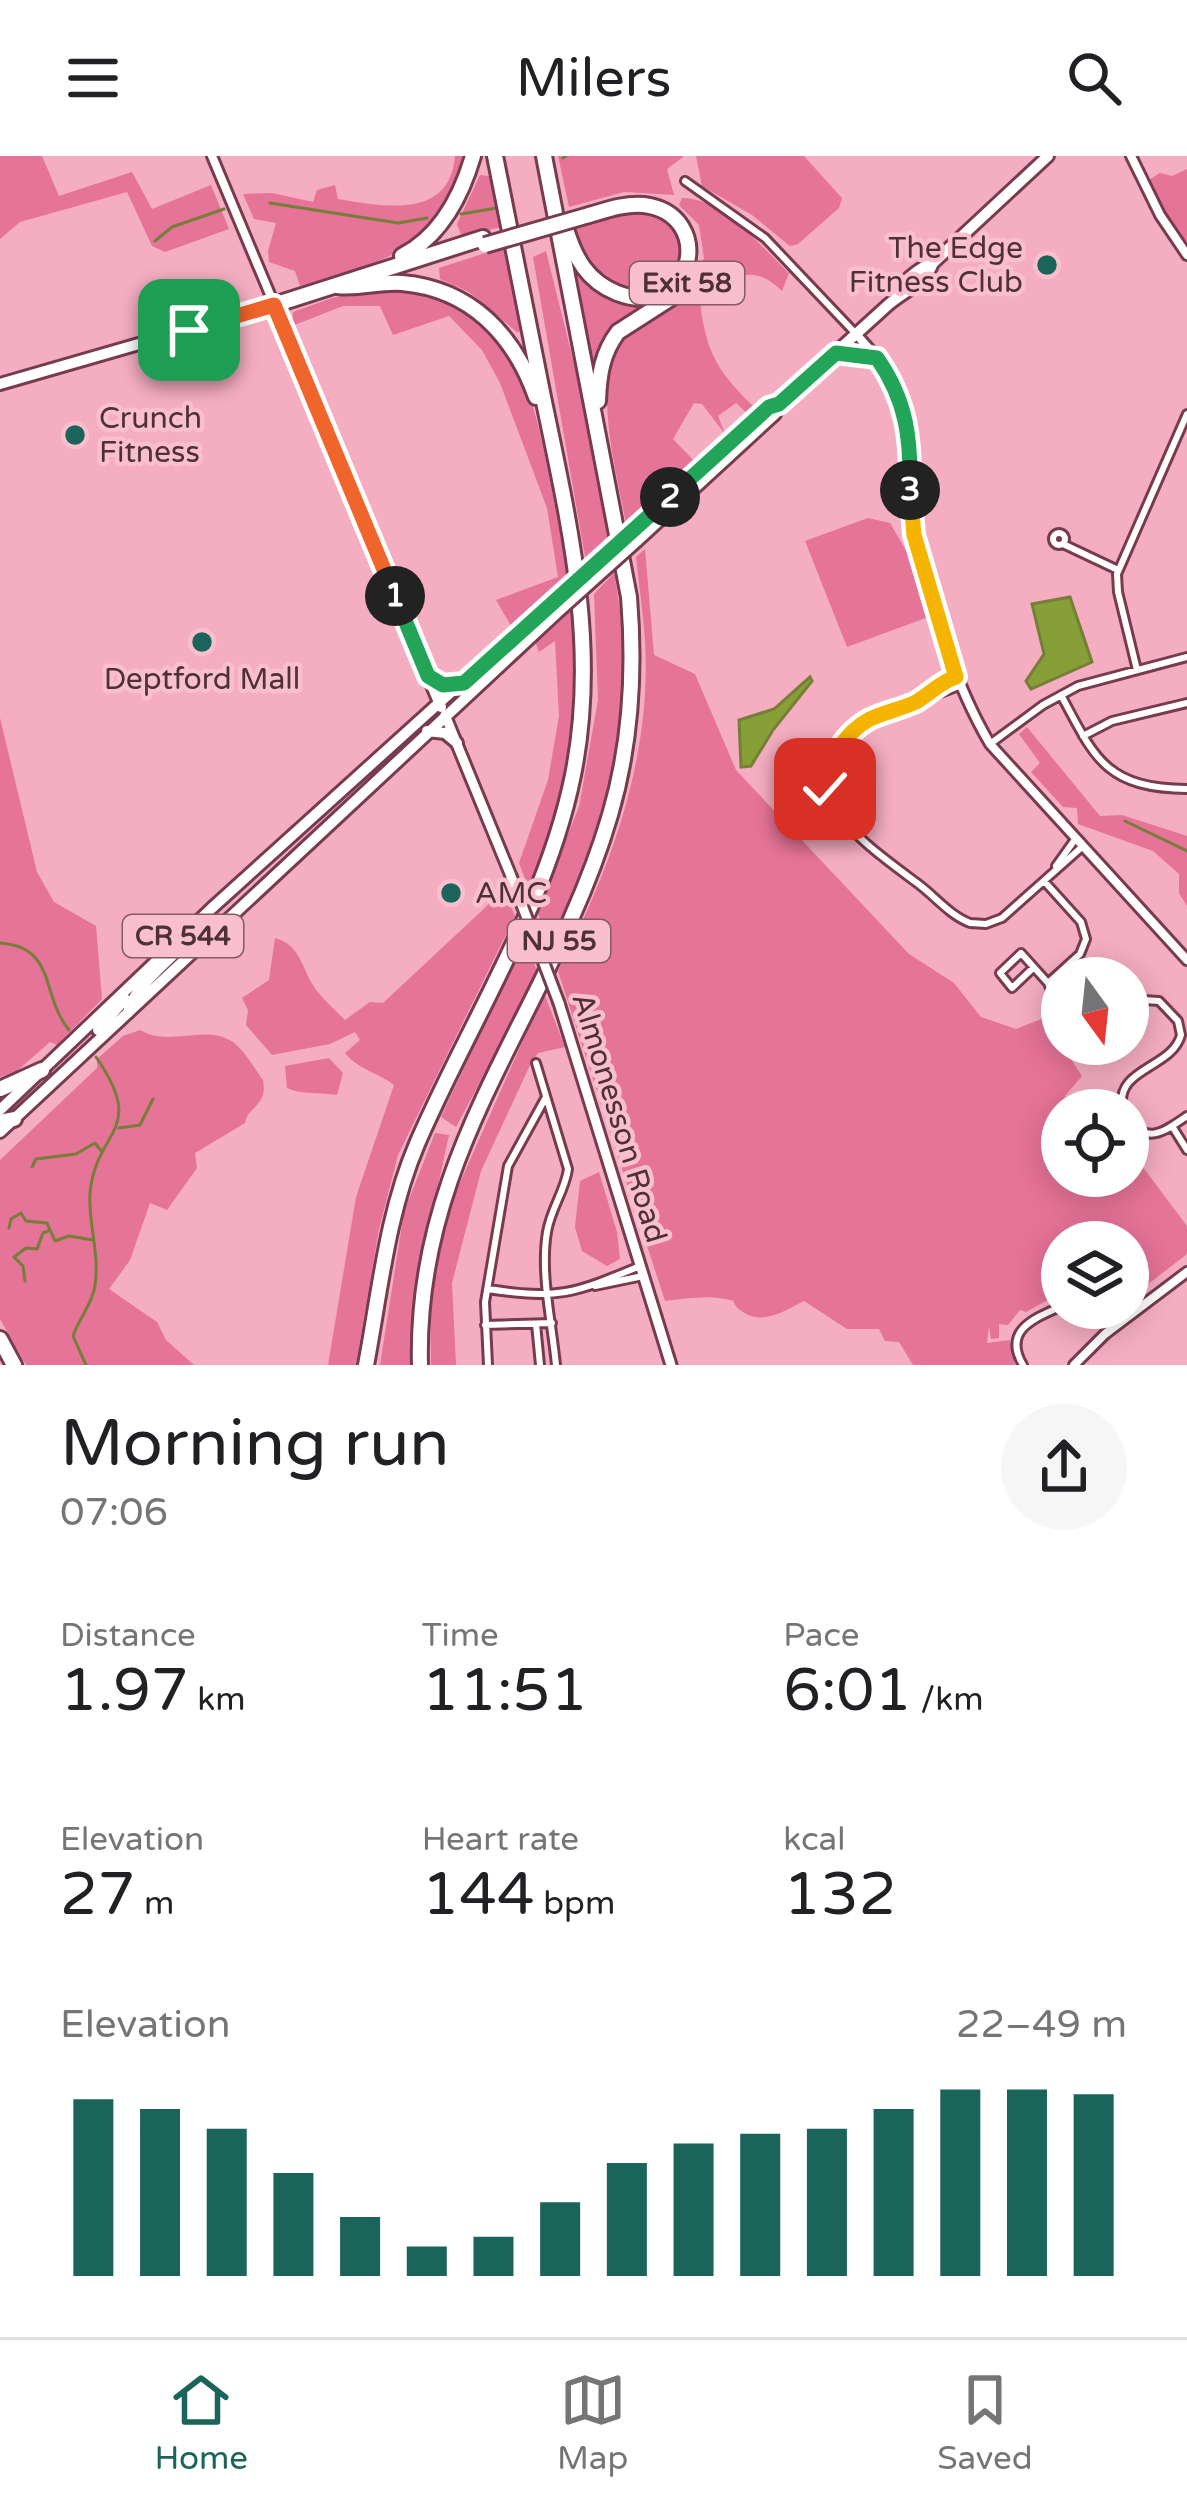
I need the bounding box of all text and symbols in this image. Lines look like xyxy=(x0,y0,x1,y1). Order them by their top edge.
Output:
icon: menu xyxy=(60,45,126,111)
icon: search xyxy=(1061,45,1127,111)
text: Milers xyxy=(516,46,671,111)
place label: The Edge Fitness Club xyxy=(849,230,1023,301)
marker: The Edge Fitness Club xyxy=(1034,252,1060,278)
road number: Exit 58 xyxy=(630,262,744,304)
pin xyxy=(138,279,240,381)
icon: arrive xyxy=(156,297,222,363)
place label: Crunch Fitness xyxy=(99,400,202,471)
marker: Crunch Fitness xyxy=(62,422,88,448)
pin: 3 xyxy=(880,460,940,520)
pin: 2 xyxy=(640,467,700,527)
text: 3 xyxy=(900,470,920,509)
text: 2 xyxy=(660,477,680,516)
pin: 1 xyxy=(365,566,425,626)
text: 1 xyxy=(385,576,405,615)
marker: Deptford Mall xyxy=(189,629,215,655)
place label: Deptford Mall xyxy=(104,661,300,698)
pin xyxy=(774,738,876,840)
icon: check xyxy=(792,756,858,822)
place label: AMC xyxy=(475,875,547,912)
marker: AMC xyxy=(438,880,464,906)
road number: CR 544 xyxy=(123,915,243,957)
road number: NJ 55 xyxy=(508,920,610,962)
north arrow xyxy=(1041,957,1149,1065)
map controls xyxy=(1041,957,1149,1329)
street label: Almonesson Road xyxy=(563,989,675,1247)
button: locate xyxy=(1041,1089,1149,1197)
button: layers xyxy=(1041,1221,1149,1329)
text: Morning run xyxy=(60,1404,450,1484)
button: share xyxy=(1001,1404,1127,1530)
text: 07:06 xyxy=(60,1489,168,1536)
text: Distance xyxy=(60,1616,196,1655)
text: Time xyxy=(422,1616,499,1655)
text: Pace xyxy=(783,1616,859,1655)
text: 1.97 xyxy=(60,1655,189,1727)
text: 11:51 xyxy=(422,1655,588,1727)
text: 6:01 xyxy=(783,1655,912,1727)
text: km xyxy=(189,1680,246,1719)
text: /km xyxy=(912,1680,983,1719)
text: Elevation xyxy=(60,1820,204,1859)
text: Heart rate xyxy=(422,1820,579,1859)
text: kcal xyxy=(783,1820,845,1859)
text: 27 xyxy=(60,1859,135,1931)
text: 144 xyxy=(422,1859,535,1931)
text: 132 xyxy=(783,1859,896,1931)
text: m xyxy=(135,1884,174,1923)
text: bpm xyxy=(535,1884,615,1923)
text: Elevation xyxy=(60,2001,230,2048)
text: 22–49 m xyxy=(956,2001,1127,2048)
tab: Home xyxy=(154,2367,248,2478)
tab: Map xyxy=(557,2367,628,2478)
tab: Saved xyxy=(937,2367,1033,2478)

